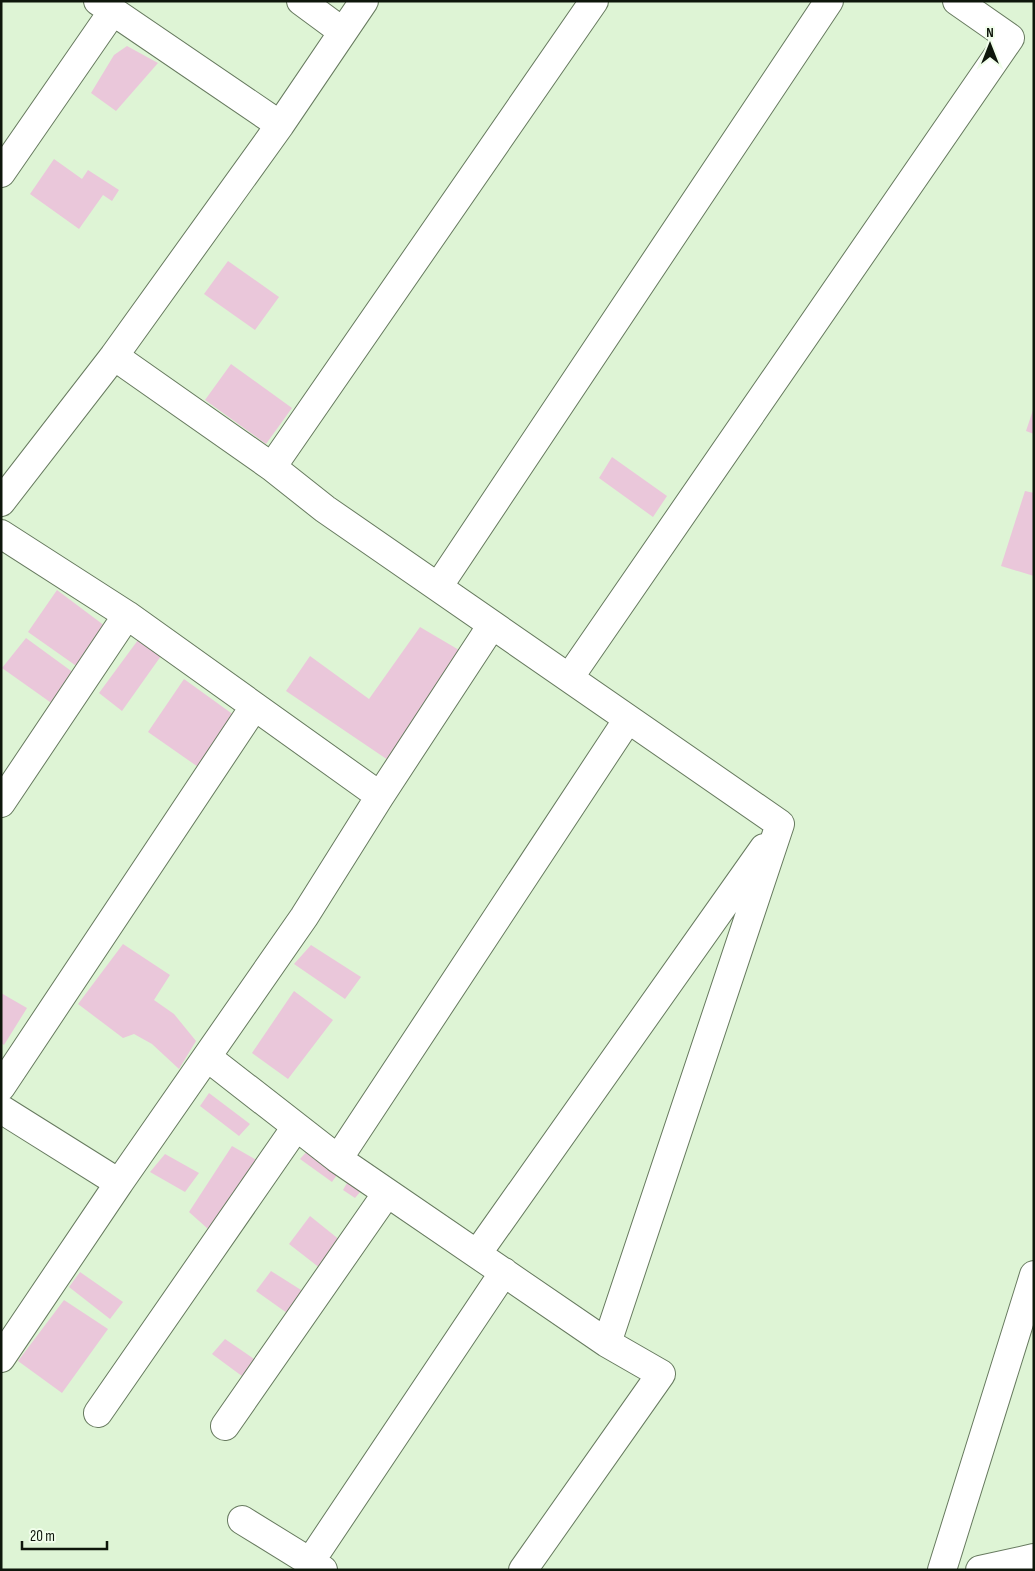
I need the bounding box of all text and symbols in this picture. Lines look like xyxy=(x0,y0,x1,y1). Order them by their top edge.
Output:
north arrow xyxy=(965,20,1015,70)
text: N xyxy=(986,24,994,41)
scale bar xyxy=(22,1518,108,1550)
text: 20 m xyxy=(30,1527,55,1546)

